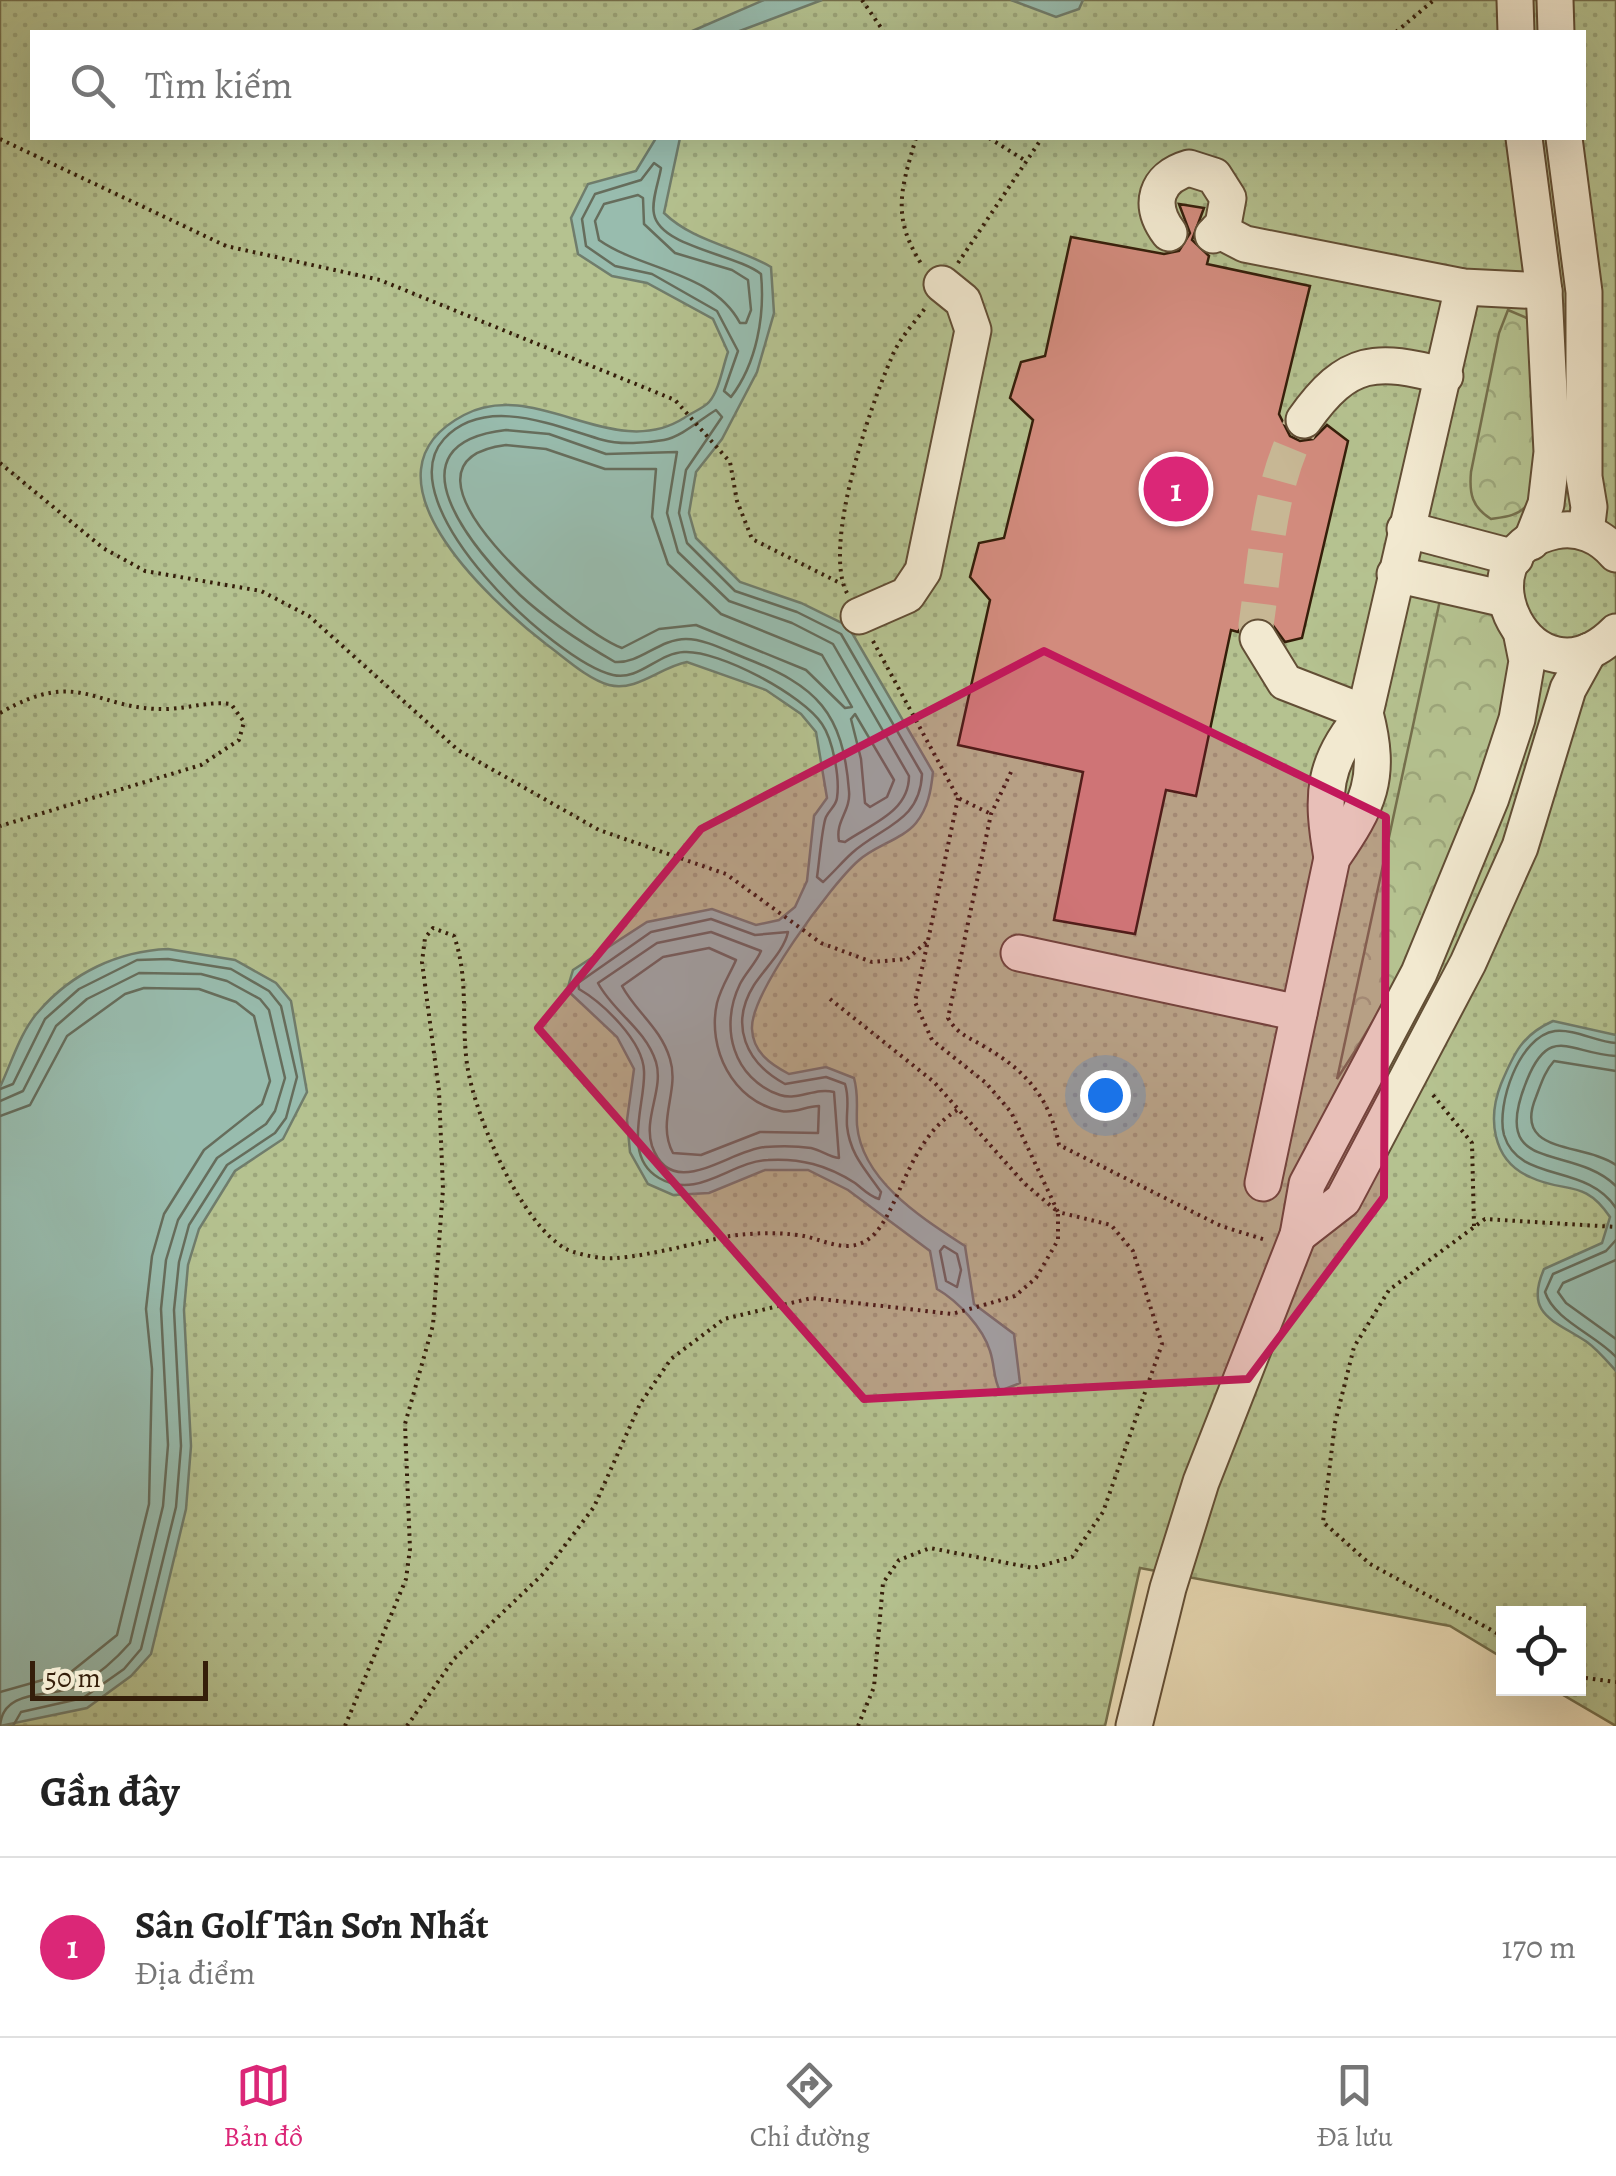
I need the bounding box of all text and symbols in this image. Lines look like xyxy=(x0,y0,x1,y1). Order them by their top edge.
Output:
search box xyxy=(30,30,1586,140)
icon: search xyxy=(65,58,120,113)
text: Tìm kiếm xyxy=(145,59,293,111)
pin: 1 xyxy=(1144,452,1208,526)
your location xyxy=(1080,1070,1131,1121)
map controls xyxy=(1496,1606,1586,1696)
button: locate xyxy=(1496,1606,1586,1696)
scale bar xyxy=(30,1656,208,1700)
text: 50 m xyxy=(45,1659,101,1697)
text: Gần đây xyxy=(40,1763,180,1820)
text: Sân Golf Tân Sơn Nhất xyxy=(135,1899,489,1951)
text: 1 xyxy=(67,1925,78,1969)
text: 170 m xyxy=(1502,1925,1576,1969)
text: Địa điểm xyxy=(135,1951,255,1995)
tab: Bản đồ xyxy=(223,2058,303,2156)
tab: Chỉ đường xyxy=(750,2058,870,2156)
tab: Đã lưu xyxy=(1317,2058,1393,2156)

